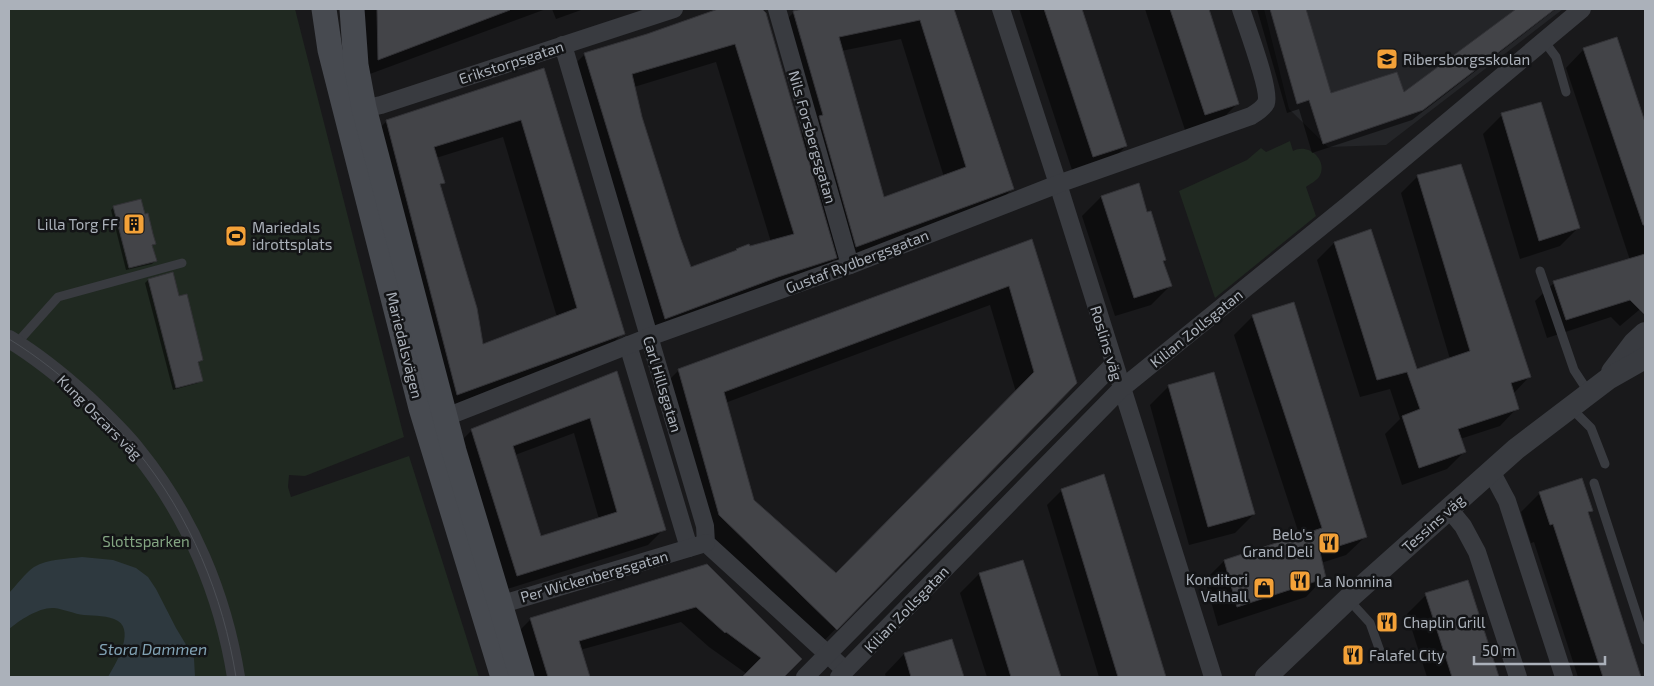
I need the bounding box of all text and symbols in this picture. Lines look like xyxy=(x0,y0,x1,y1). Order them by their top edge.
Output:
street label: Erikstorpsgatan xyxy=(456,37,566,87)
school or university icon: Ribersborgsskolan xyxy=(1375,47,1399,71)
place label: Ribersborgsskolan xyxy=(1403,50,1530,68)
street label: Nils Forsbergsgatan xyxy=(785,68,841,206)
building icon: Lilla Torg FF xyxy=(122,212,146,236)
place label: Lilla Torg FF xyxy=(37,215,118,233)
place label: Mariedals idrottsplats xyxy=(252,218,332,253)
sports icon: Mariedals idrottsplats xyxy=(224,224,248,248)
street label: Gustaf Rydbergsgatan xyxy=(783,225,931,297)
street label: Kilian Zollsgatan xyxy=(1146,285,1246,371)
street label: Mariedalsvägen xyxy=(383,290,427,400)
street label: Roslins väg xyxy=(1087,303,1127,383)
street label: Carl Hillsgatan xyxy=(640,334,686,434)
street label: Kung Oscars väg xyxy=(54,371,146,463)
street label: Tessins väg xyxy=(1398,490,1468,556)
place label: Belo's Grand Deli xyxy=(1242,525,1313,560)
restaurant icon: Belo's Grand Deli xyxy=(1317,531,1341,555)
park label: Slottsparken xyxy=(102,532,190,550)
street label: Per Wickenbergsgatan xyxy=(518,546,670,606)
street label: Kilian Zollsgatan xyxy=(860,562,952,656)
restaurant icon: La Nonnina xyxy=(1288,569,1312,593)
place label: Konditori Valhall xyxy=(1186,570,1249,605)
place label: La Nonnina xyxy=(1316,572,1393,590)
shop icon: Konditori Valhall xyxy=(1252,576,1276,600)
restaurant icon: Chaplin Grill xyxy=(1375,610,1399,634)
place label: Chaplin Grill xyxy=(1403,613,1486,631)
scale bar xyxy=(1474,634,1605,666)
water label: Stora Dammen xyxy=(99,639,207,658)
text: 50 m xyxy=(1482,641,1516,659)
restaurant icon: Falafel City xyxy=(1341,643,1365,667)
place label: Falafel City xyxy=(1369,646,1445,664)

